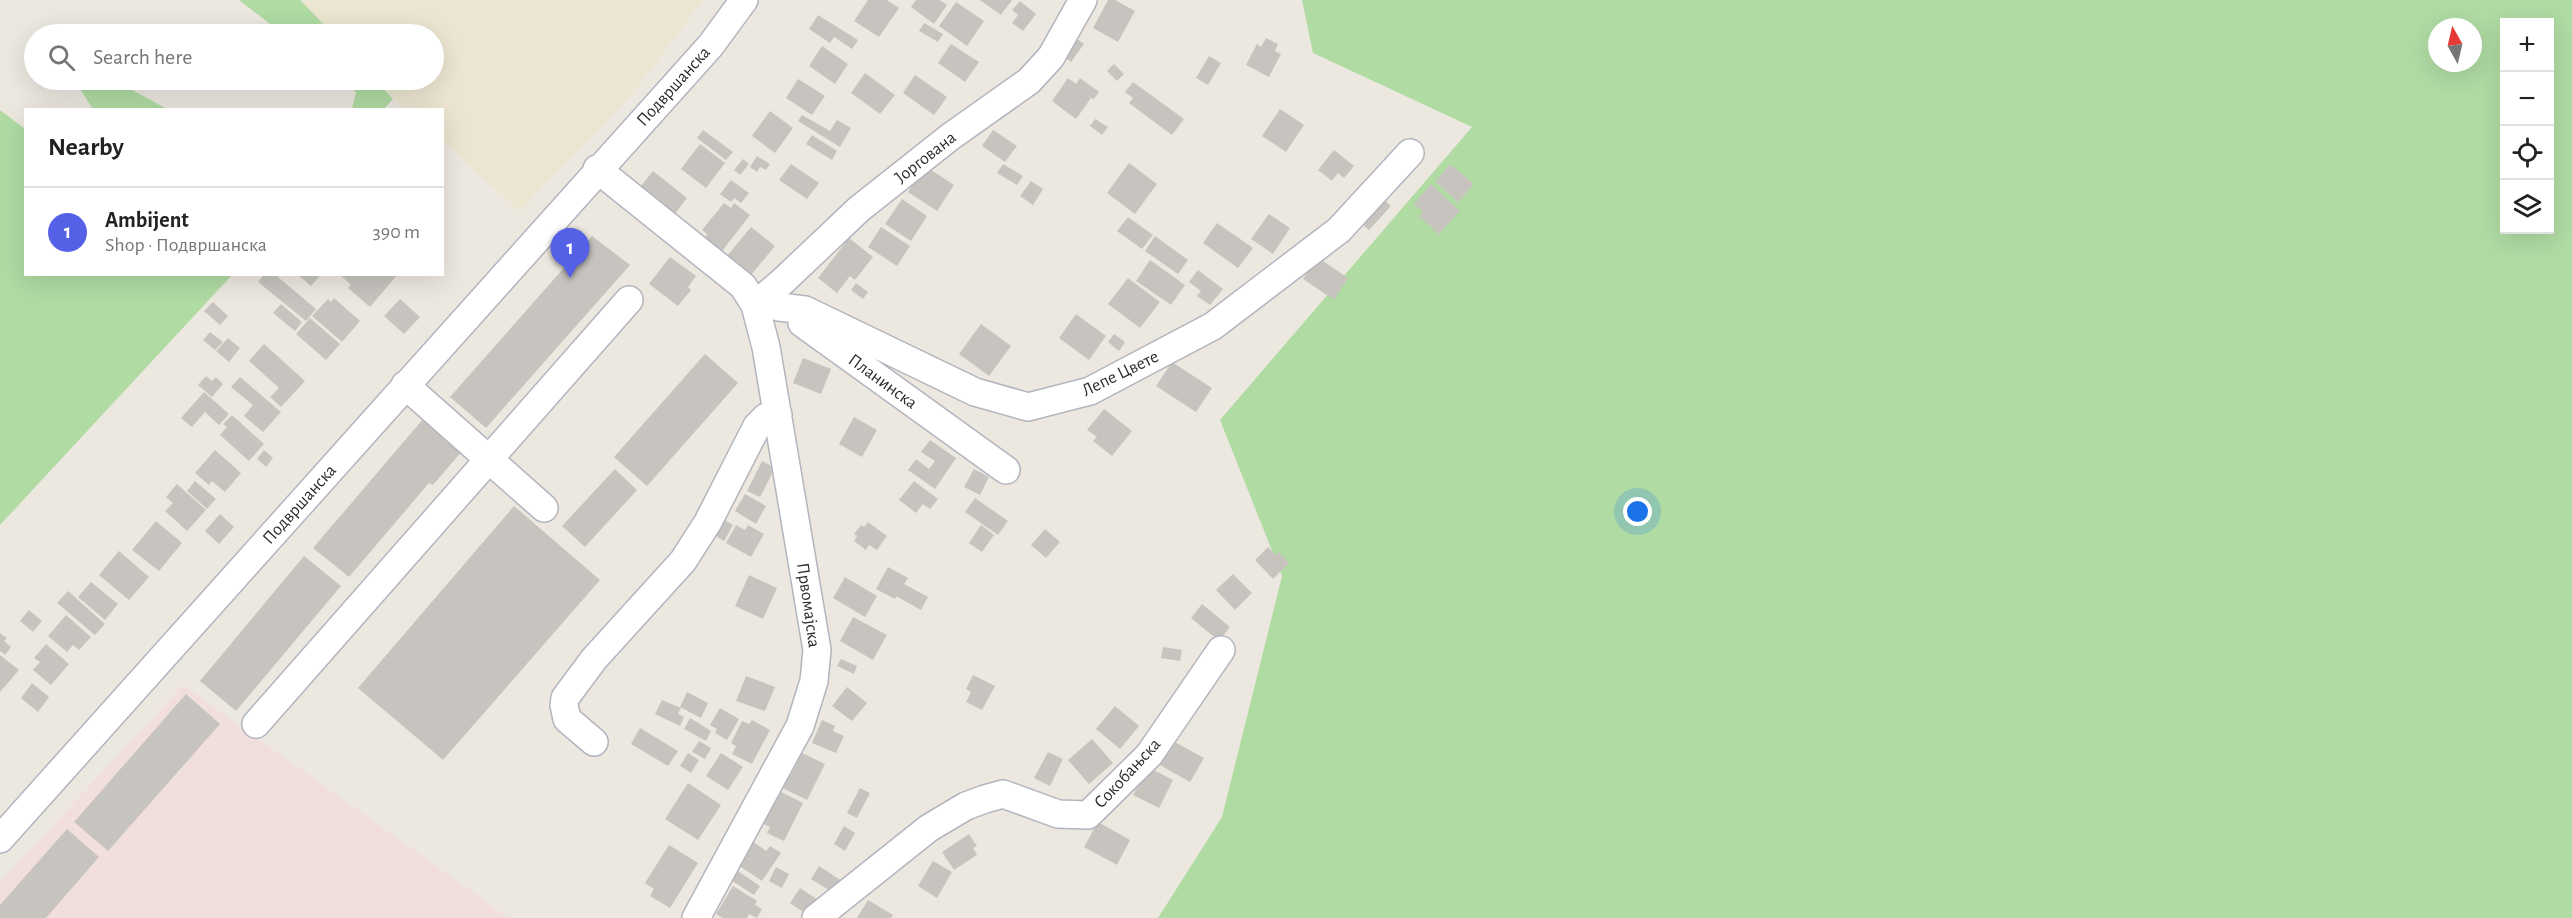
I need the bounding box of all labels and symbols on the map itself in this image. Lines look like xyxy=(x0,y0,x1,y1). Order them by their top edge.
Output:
north arrow xyxy=(2428,18,2482,72)
street label: Подвршанска xyxy=(634,43,714,130)
street label: Јоргована xyxy=(892,128,960,187)
pin: 1 xyxy=(550,228,590,278)
street label: Лепе Цвете xyxy=(1079,348,1162,400)
street label: Планинска xyxy=(845,351,920,413)
street label: Подвршанска xyxy=(260,461,340,548)
your location xyxy=(1623,497,1652,526)
street label: Првомајска xyxy=(793,562,823,649)
street label: Сокобањска xyxy=(1090,735,1164,812)

